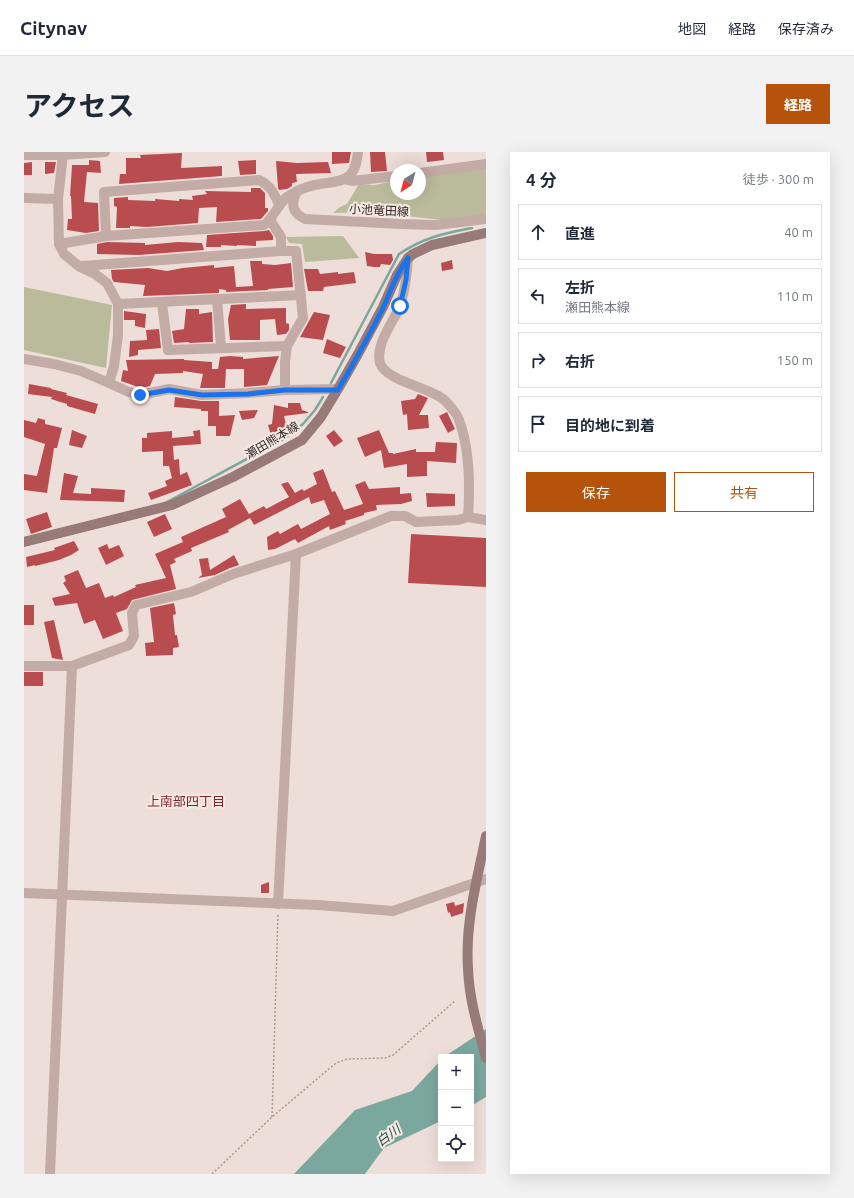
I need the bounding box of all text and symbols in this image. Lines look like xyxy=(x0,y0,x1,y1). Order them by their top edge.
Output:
text: Citynav xyxy=(20,17,87,39)
text: 地図 xyxy=(678,21,706,37)
text: 経路 xyxy=(728,21,756,37)
text: 保存済み xyxy=(778,21,834,37)
button: 経路 xyxy=(766,84,830,124)
text: アクセス xyxy=(24,90,135,121)
north arrow xyxy=(390,164,426,200)
text: 4 分 xyxy=(526,170,557,189)
text: 徒歩 · 300 m xyxy=(743,172,814,186)
street label: 小池竜田線 xyxy=(349,202,409,218)
icon: ahead xyxy=(527,221,549,243)
text: 直進 xyxy=(565,225,595,242)
text: 40 m xyxy=(784,225,813,239)
text: 左折 xyxy=(565,279,595,296)
icon: left xyxy=(527,285,549,307)
text: 110 m xyxy=(777,289,813,303)
route start xyxy=(391,297,409,315)
text: 瀬田熊本線 xyxy=(565,300,630,314)
icon: right xyxy=(527,349,549,371)
text: 右折 xyxy=(565,353,595,370)
text: 150 m xyxy=(777,353,813,367)
route end xyxy=(131,386,149,404)
icon: arrive xyxy=(527,413,549,435)
text: 目的地に到着 xyxy=(565,417,655,434)
street label: 瀬田熊本線 xyxy=(243,419,301,461)
button: 保存 xyxy=(526,472,666,512)
button: 共有 xyxy=(674,472,814,512)
district label: 上南部四丁目 xyxy=(147,794,225,808)
map controls xyxy=(438,1054,474,1162)
button: + xyxy=(438,1054,474,1090)
button: − xyxy=(438,1090,474,1126)
water label: 白川 xyxy=(373,1121,404,1148)
button: locate xyxy=(438,1126,474,1162)

